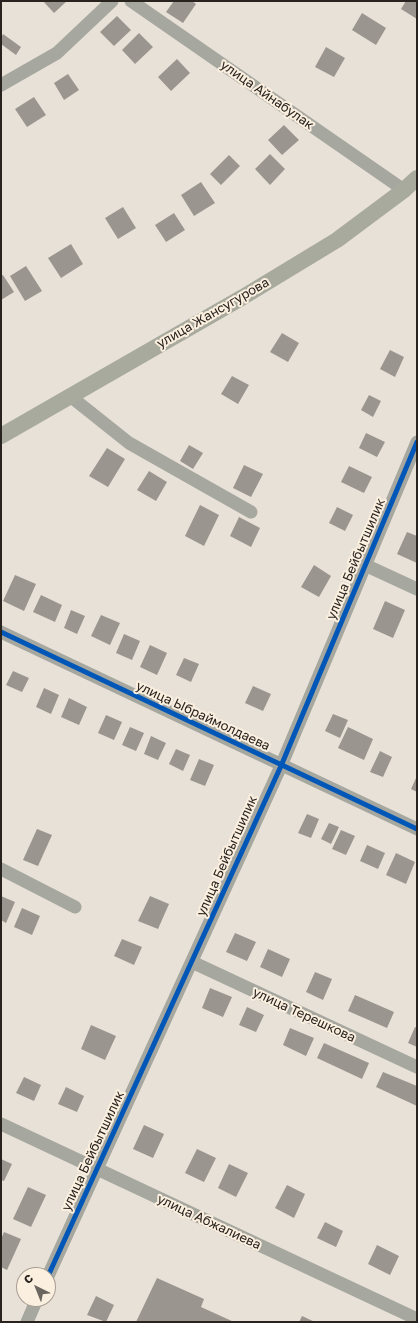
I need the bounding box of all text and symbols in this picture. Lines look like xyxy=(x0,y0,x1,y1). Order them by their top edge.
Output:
street label: улица Айнабулак xyxy=(217,57,317,133)
street label: улица Жансугурова xyxy=(154,274,272,352)
street label: улица Бейбытшилик xyxy=(323,496,389,622)
street label: улица Ыбраймолдаева xyxy=(133,678,273,754)
street label: улица Бейбытшилик xyxy=(193,793,261,919)
street label: улица Терешкова xyxy=(250,984,358,1046)
street label: улица Бейбытшилик xyxy=(58,1089,128,1213)
street label: улица Абжалиева xyxy=(155,1191,263,1253)
north arrow xyxy=(16,1267,56,1307)
text: С xyxy=(21,1271,35,1286)

